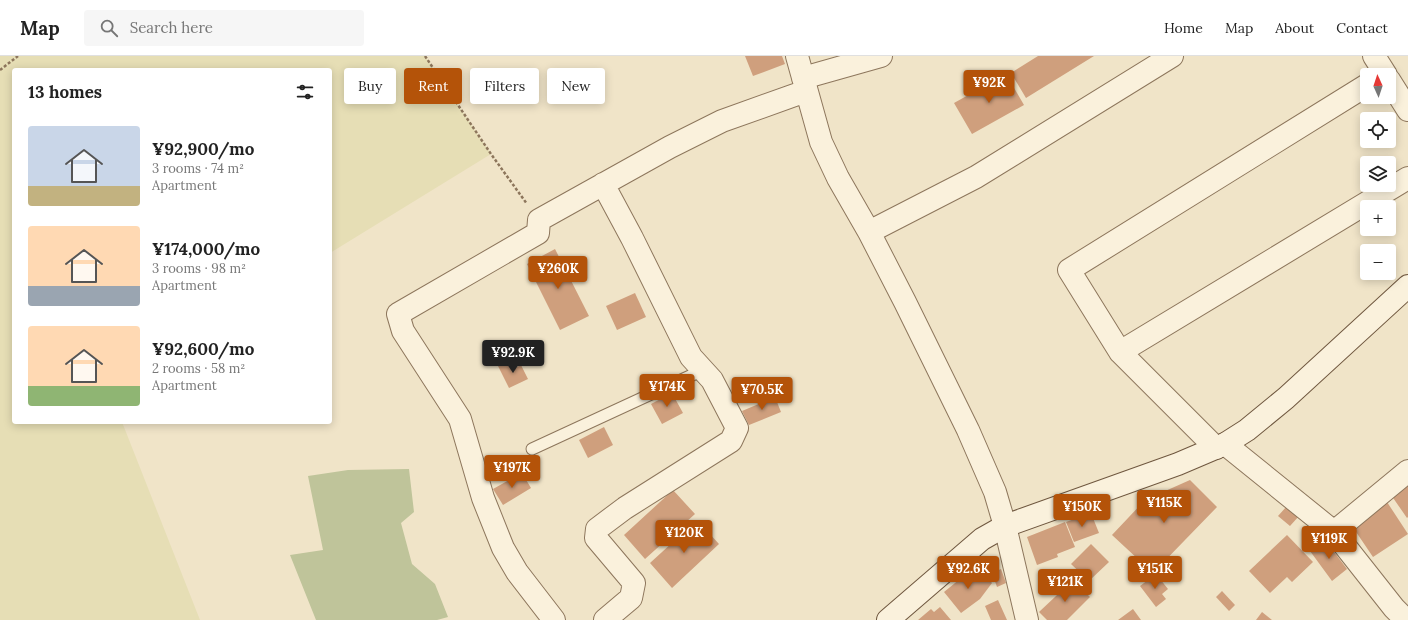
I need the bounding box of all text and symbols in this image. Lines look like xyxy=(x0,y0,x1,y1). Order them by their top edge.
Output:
search box xyxy=(84,10,364,46)
text: Map xyxy=(20,16,60,40)
icon: search xyxy=(98,17,120,39)
text: Search here xyxy=(130,18,213,37)
text: Home xyxy=(1164,19,1203,37)
text: Map xyxy=(1225,19,1253,37)
text: About xyxy=(1275,19,1314,37)
text: Contact xyxy=(1336,19,1388,37)
chip: Buy xyxy=(344,68,396,104)
chip: Rent xyxy=(404,68,462,104)
chip: Filters xyxy=(470,68,539,104)
chip: New xyxy=(547,68,605,104)
north arrow xyxy=(1360,68,1396,104)
map controls xyxy=(1360,68,1396,280)
pin: ¥92K xyxy=(965,70,1013,104)
text: ¥92K xyxy=(972,74,1006,91)
text: 13 homes xyxy=(28,81,102,103)
icon: filters xyxy=(294,81,316,103)
button: locate xyxy=(1360,112,1396,148)
text: ¥92,900/mo xyxy=(152,138,254,160)
icon: home xyxy=(60,142,108,190)
button: layers xyxy=(1360,156,1396,192)
text: 3 rooms · 74 m² xyxy=(152,160,244,177)
text: Apartment xyxy=(152,177,217,194)
button: + xyxy=(1360,200,1396,236)
text: ¥174,000/mo xyxy=(152,238,260,260)
icon: home xyxy=(60,242,108,290)
button: − xyxy=(1360,244,1396,280)
pin: ¥260K xyxy=(530,256,586,290)
text: 3 rooms · 98 m² xyxy=(152,260,246,277)
text: ¥260K xyxy=(537,260,579,277)
text: Apartment xyxy=(152,277,217,294)
text: ¥92,600/mo xyxy=(152,338,254,360)
pin: ¥92.9K xyxy=(480,340,546,374)
icon: home xyxy=(60,342,108,390)
text: ¥92.9K xyxy=(491,344,535,361)
text: 2 rooms · 58 m² xyxy=(152,360,245,377)
pin: ¥174K xyxy=(639,374,695,408)
text: Apartment xyxy=(152,377,217,394)
pin: ¥70.5K xyxy=(729,377,795,411)
text: ¥174K xyxy=(649,378,685,395)
text: ¥70.5K xyxy=(741,381,783,398)
pin: ¥197K xyxy=(484,455,540,489)
text: ¥197K xyxy=(493,459,531,476)
pin: ¥115K xyxy=(1136,490,1192,524)
pin: ¥150K xyxy=(1054,494,1110,528)
text: ¥115K xyxy=(1146,494,1182,511)
text: ¥150K xyxy=(1062,498,1102,515)
pin: ¥120K xyxy=(656,520,712,554)
text: ¥120K xyxy=(664,524,704,541)
pin: ¥119K xyxy=(1301,526,1357,560)
text: ¥119K xyxy=(1311,530,1347,547)
pin: ¥92.6K xyxy=(935,556,1001,590)
pin: ¥151K xyxy=(1127,556,1183,590)
text: ¥92.6K xyxy=(946,560,990,577)
text: ¥151K xyxy=(1137,560,1173,577)
pin: ¥121K xyxy=(1037,569,1093,603)
text: ¥121K xyxy=(1047,573,1083,590)

